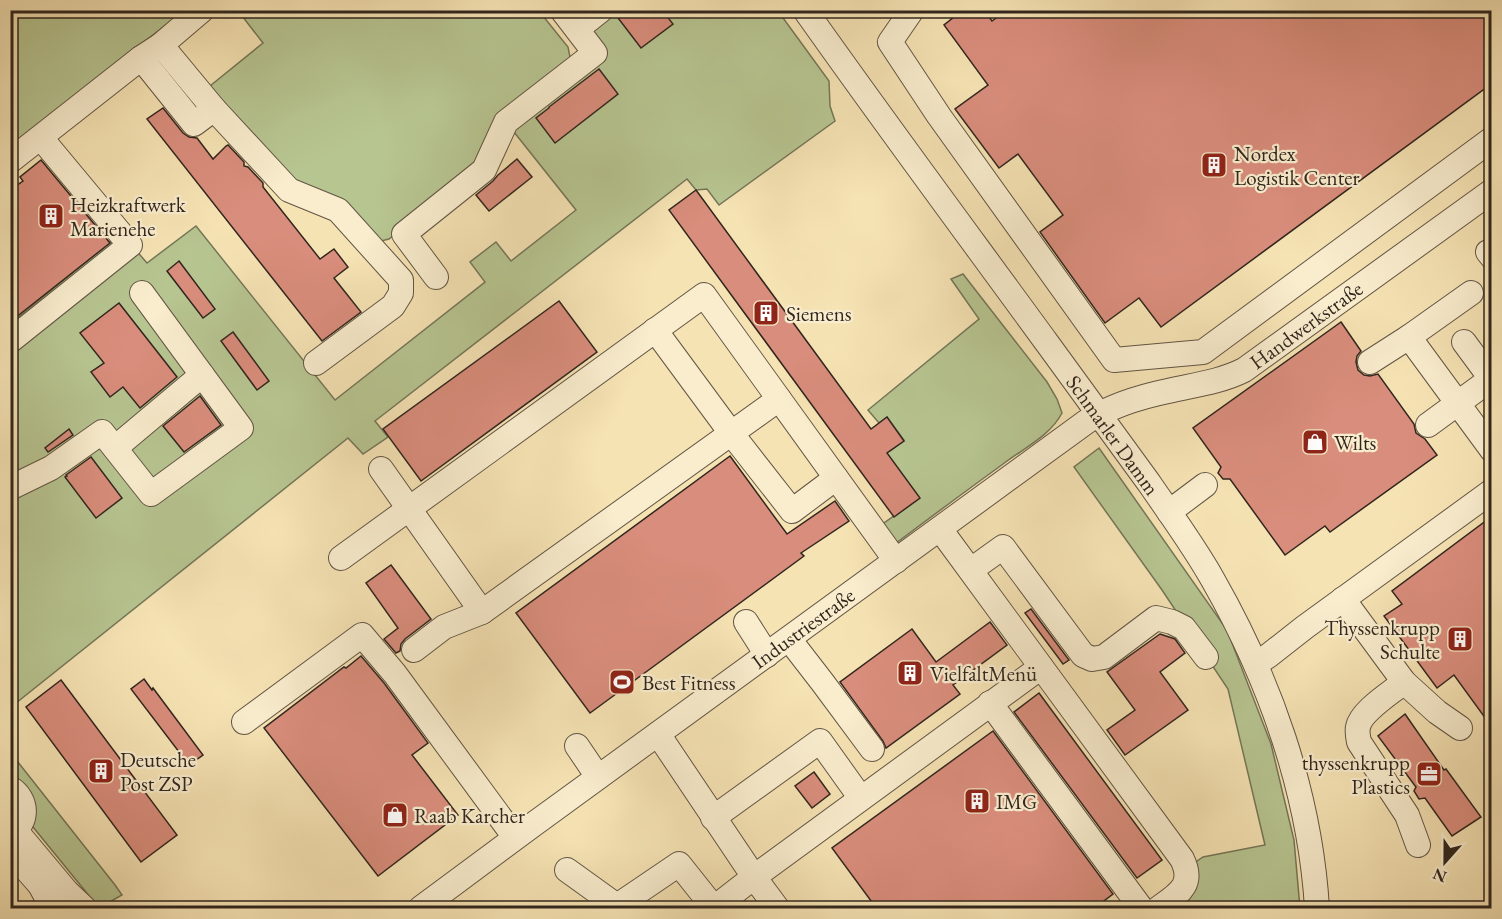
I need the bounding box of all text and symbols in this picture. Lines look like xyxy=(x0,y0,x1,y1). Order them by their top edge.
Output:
place label: Nordex Logistik Center xyxy=(1234,140,1360,191)
building icon: Nordex Logistik Center xyxy=(1199,150,1229,180)
place label: Heizkraftwerk Marienehe xyxy=(70,191,187,242)
building icon: Heizkraftwerk Marienehe xyxy=(36,201,66,231)
street label: Handwerkstraße xyxy=(1244,275,1368,375)
building icon: Siemens xyxy=(751,298,781,328)
place label: Siemens xyxy=(786,300,852,327)
street label: Schmarler Damm xyxy=(1060,370,1166,500)
shop icon: Wilts xyxy=(1300,427,1330,457)
place label: Wilts xyxy=(1334,429,1377,456)
street label: Industriestraße xyxy=(746,581,860,675)
place label: Thyssenkrupp Schulte xyxy=(1324,614,1440,665)
building icon: Thyssenkrupp Schulte xyxy=(1445,624,1475,654)
building icon: VielfaltMenü xyxy=(895,658,925,688)
place label: VielfaltMenü xyxy=(930,660,1037,687)
sports icon: Best Fitness xyxy=(607,667,637,697)
place label: Best Fitness xyxy=(642,669,736,696)
place label: Deutsche Post ZSP xyxy=(120,746,196,797)
place label: thyssenkrupp Plastics xyxy=(1302,749,1410,800)
building icon: Deutsche Post ZSP xyxy=(86,756,116,786)
office icon: thyssenkrupp Plastics xyxy=(1414,759,1444,789)
building icon: IMG xyxy=(962,786,992,816)
place label: IMG xyxy=(996,788,1037,815)
shop icon: Raab Karcher xyxy=(380,800,410,830)
place label: Raab Karcher xyxy=(414,802,525,829)
north arrow xyxy=(1415,832,1475,892)
text: N xyxy=(1430,863,1450,888)

